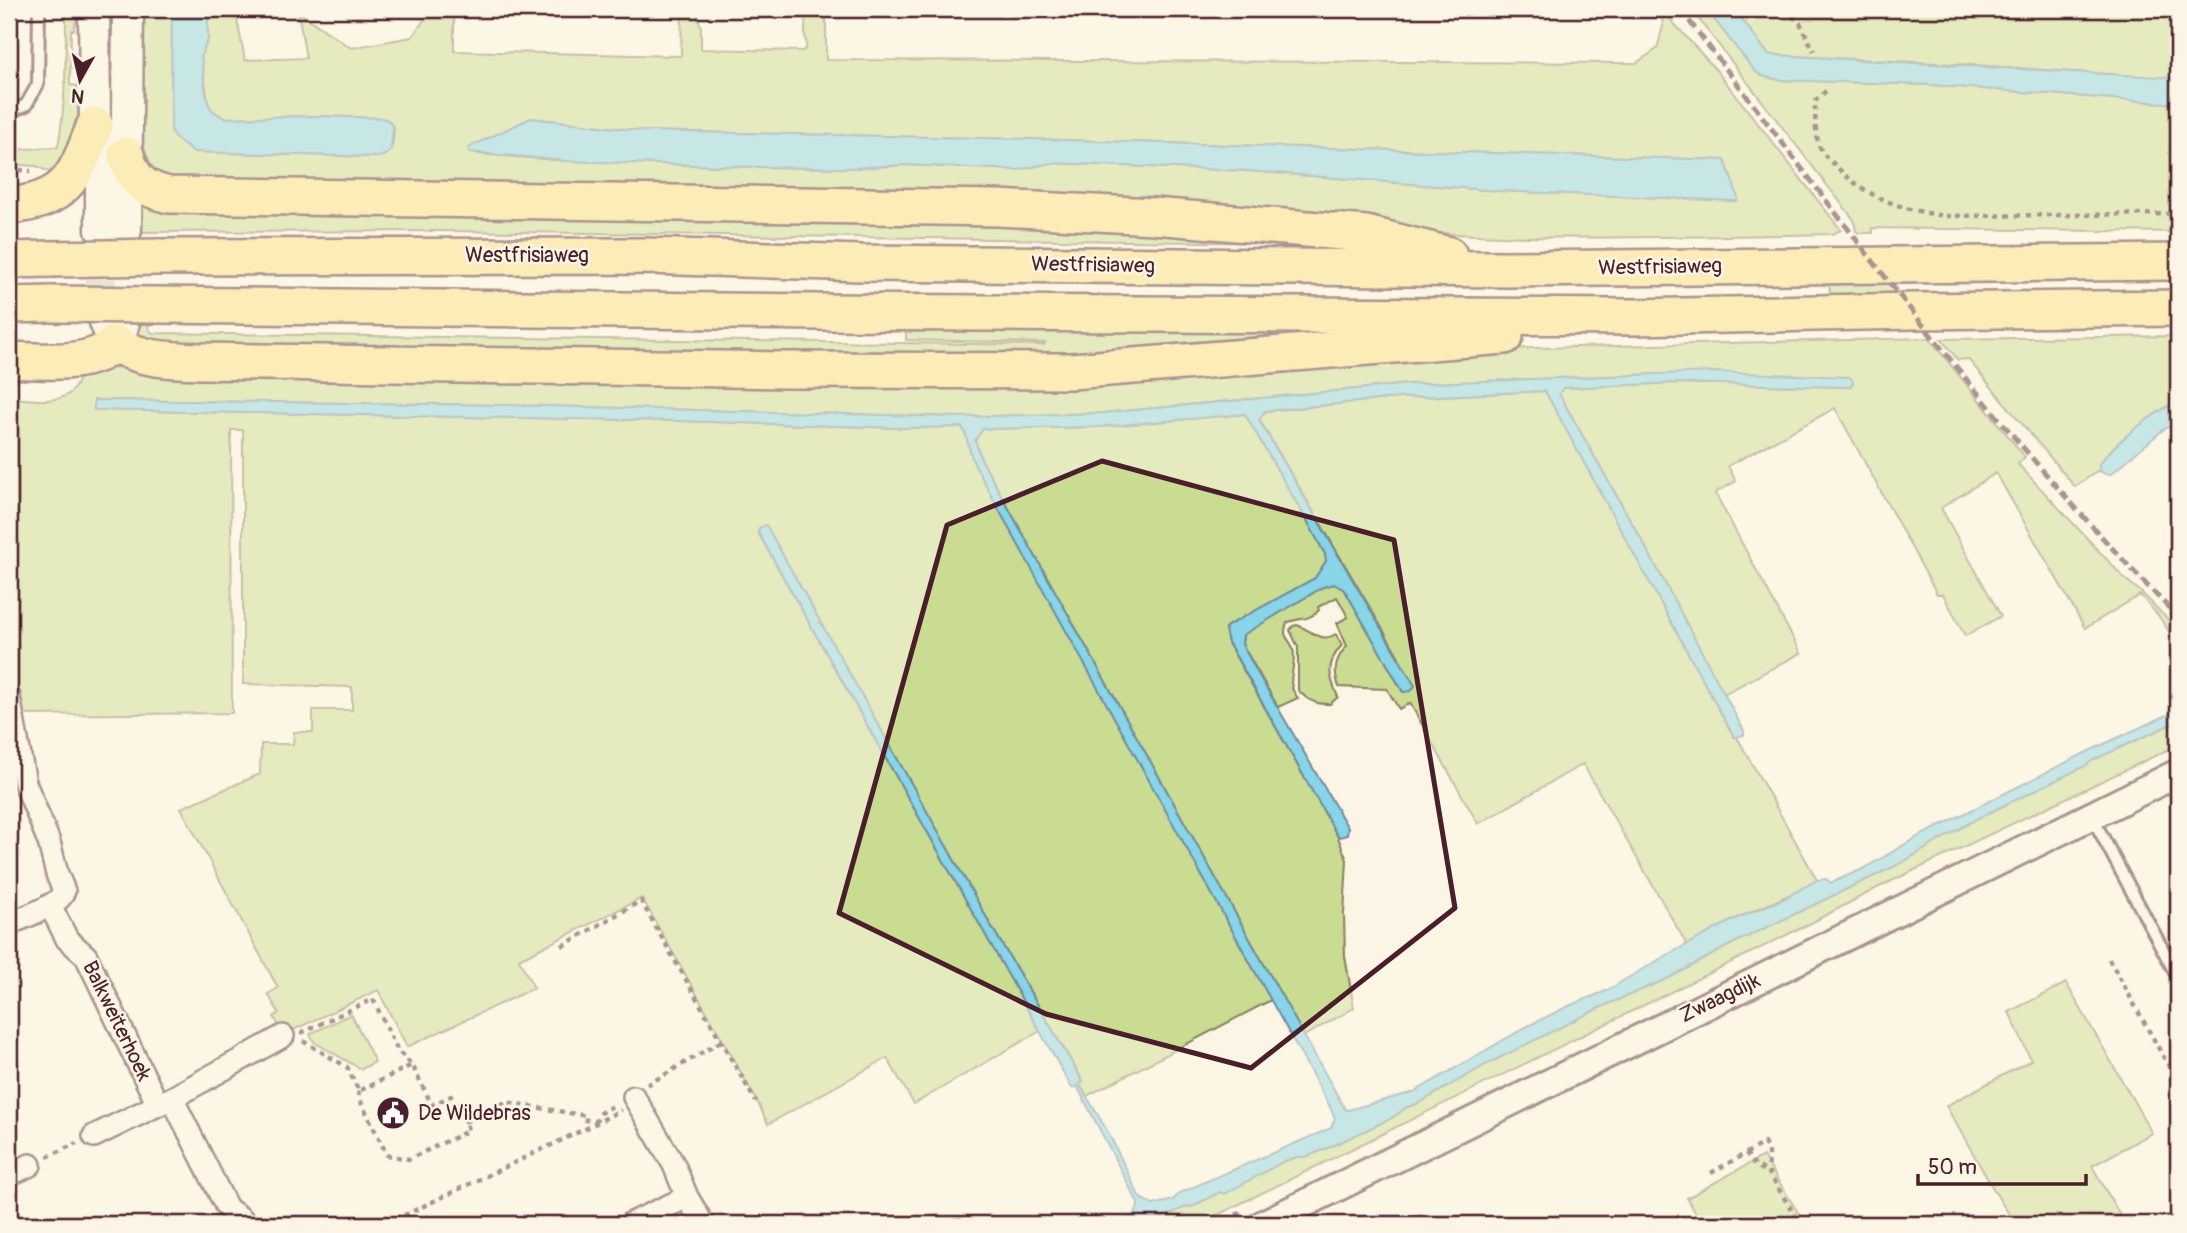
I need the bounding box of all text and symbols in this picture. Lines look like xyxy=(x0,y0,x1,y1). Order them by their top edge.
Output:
north arrow xyxy=(46,46,116,116)
text: N xyxy=(70,83,86,109)
street label: Westfrisiaweg xyxy=(465,242,589,269)
street label: Westfrisiaweg xyxy=(1031,250,1155,280)
street label: Westfrisiaweg xyxy=(1598,252,1722,282)
street label: Balkweiterhoek xyxy=(76,957,158,1086)
street label: Zwaagdijk xyxy=(1675,967,1765,1029)
public building icon: De Wildebras xyxy=(374,1094,412,1132)
place label: De Wildebras xyxy=(418,1100,531,1127)
scale bar xyxy=(1918,1142,2086,1186)
text: 50 m xyxy=(1928,1154,1977,1181)

